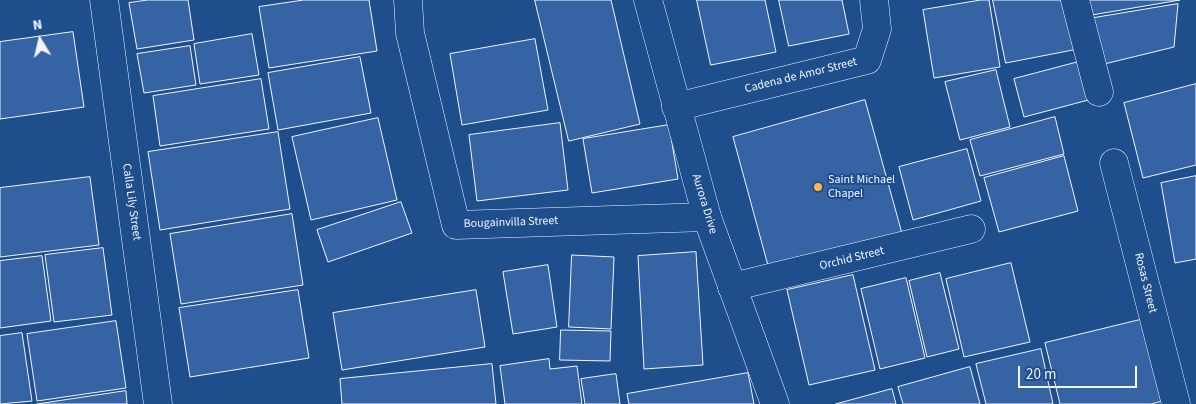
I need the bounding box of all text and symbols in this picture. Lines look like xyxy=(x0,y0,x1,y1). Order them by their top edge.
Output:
north arrow xyxy=(15,15,65,65)
text: N xyxy=(31,15,44,36)
street label: Cadena de Amor Street xyxy=(743,55,859,97)
street label: Calla Lily Street xyxy=(118,163,144,241)
street label: Aurora Drive xyxy=(688,172,720,236)
place label: Saint Michael Chapel xyxy=(828,173,895,201)
marker: Saint Michael Chapel xyxy=(812,181,824,193)
street label: Bougainvilla Street xyxy=(463,214,559,232)
street label: Orchid Street xyxy=(818,244,886,274)
street label: Rosas Street xyxy=(1131,251,1159,315)
scale bar xyxy=(1021,356,1140,388)
text: 20 m xyxy=(1026,364,1056,385)

